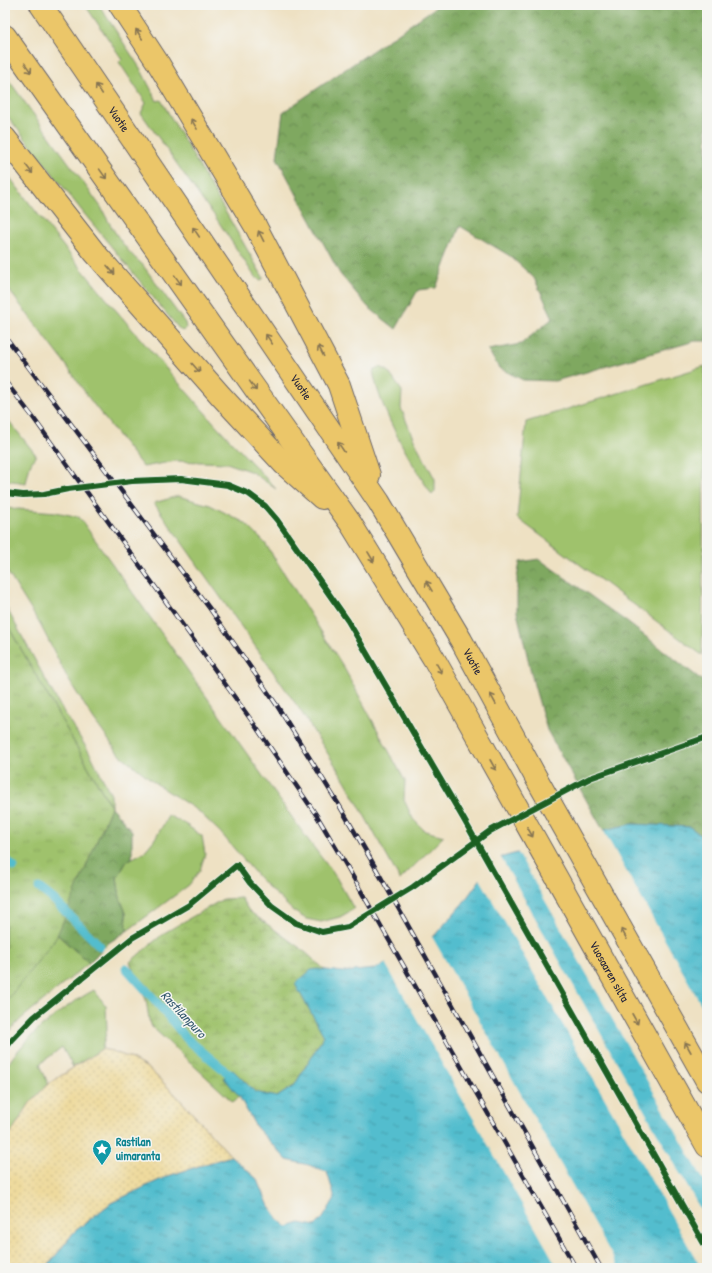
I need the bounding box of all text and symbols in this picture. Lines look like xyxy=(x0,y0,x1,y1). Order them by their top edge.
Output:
one-way arrow xyxy=(135,29,143,40)
one-way arrow xyxy=(24,62,32,73)
one-way arrow xyxy=(95,84,103,95)
street label: Vuotie xyxy=(104,102,134,135)
one-way arrow xyxy=(190,118,198,130)
one-way arrow xyxy=(25,164,34,175)
one-way arrow xyxy=(99,168,107,179)
one-way arrow xyxy=(192,226,200,237)
one-way arrow xyxy=(256,230,264,242)
one-way arrow xyxy=(106,265,115,276)
one-way arrow xyxy=(174,274,182,285)
one-way arrow xyxy=(264,334,273,345)
one-way arrow xyxy=(316,345,324,357)
one-way arrow xyxy=(192,363,201,373)
street label: Vuotie xyxy=(286,370,316,403)
one-way arrow xyxy=(249,380,257,391)
one-way arrow xyxy=(337,441,345,453)
one-way arrow xyxy=(368,551,376,563)
one-way arrow xyxy=(425,581,433,592)
street label: Vuotie xyxy=(459,645,487,678)
one-way arrow xyxy=(435,662,443,674)
one-way arrow xyxy=(489,693,497,705)
one-way arrow xyxy=(490,759,498,771)
one-way arrow xyxy=(527,826,535,838)
one-way arrow xyxy=(620,928,627,940)
street label: Vuosaaren silta xyxy=(586,938,634,1005)
water label: Rastilanpuro xyxy=(157,986,212,1044)
one-way arrow xyxy=(631,1012,639,1024)
one-way arrow xyxy=(683,1042,691,1054)
place label: Rastilan uimaranta xyxy=(116,1133,160,1164)
place icon: Rastilan uimaranta xyxy=(91,1138,113,1166)

